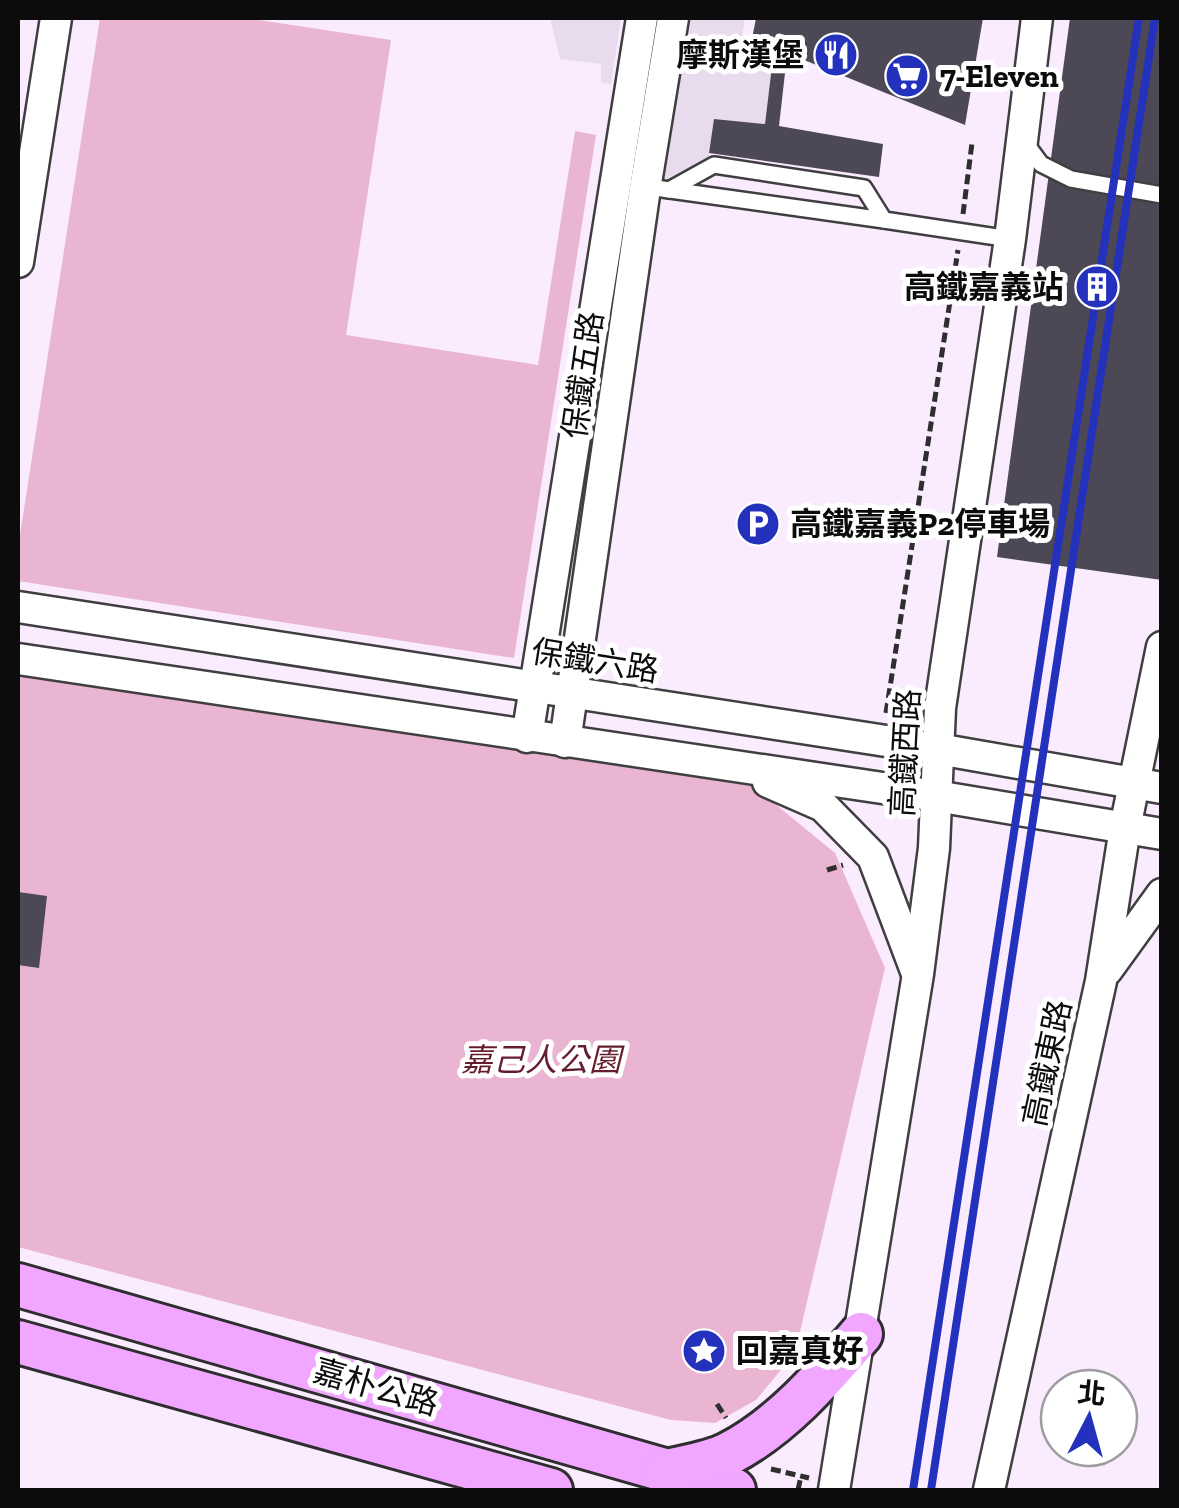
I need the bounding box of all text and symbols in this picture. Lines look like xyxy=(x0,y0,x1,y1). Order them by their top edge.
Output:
restaurant icon: 摩斯漢堡 xyxy=(813,32,859,78)
place label: 摩斯漢堡 xyxy=(676,36,804,74)
supermarket icon: 7-Eleven xyxy=(884,53,930,99)
place label: 7-Eleven xyxy=(940,57,1059,95)
building icon: 高鐵嘉義站 xyxy=(1074,264,1120,310)
place label: 高鐵嘉義站 xyxy=(904,268,1064,306)
street label: 保鐵五路 xyxy=(555,309,611,441)
parking icon: 高鐵嘉義P2停車場 xyxy=(735,501,781,547)
place label: 高鐵嘉義P2停車場 xyxy=(790,505,1050,543)
street label: 保鐵六路 xyxy=(529,632,661,690)
street label: 高鐵西路 xyxy=(883,688,927,818)
street label: 高鐵東路 xyxy=(1015,996,1079,1130)
park label: 嘉己人公園 xyxy=(461,1041,625,1079)
place icon: 回嘉真好 xyxy=(681,1328,727,1374)
place label: 回嘉真好 xyxy=(736,1332,864,1370)
street label: 嘉朴公路 xyxy=(309,1351,443,1423)
north arrow xyxy=(1039,1368,1139,1468)
text: 北 xyxy=(1076,1376,1107,1412)

